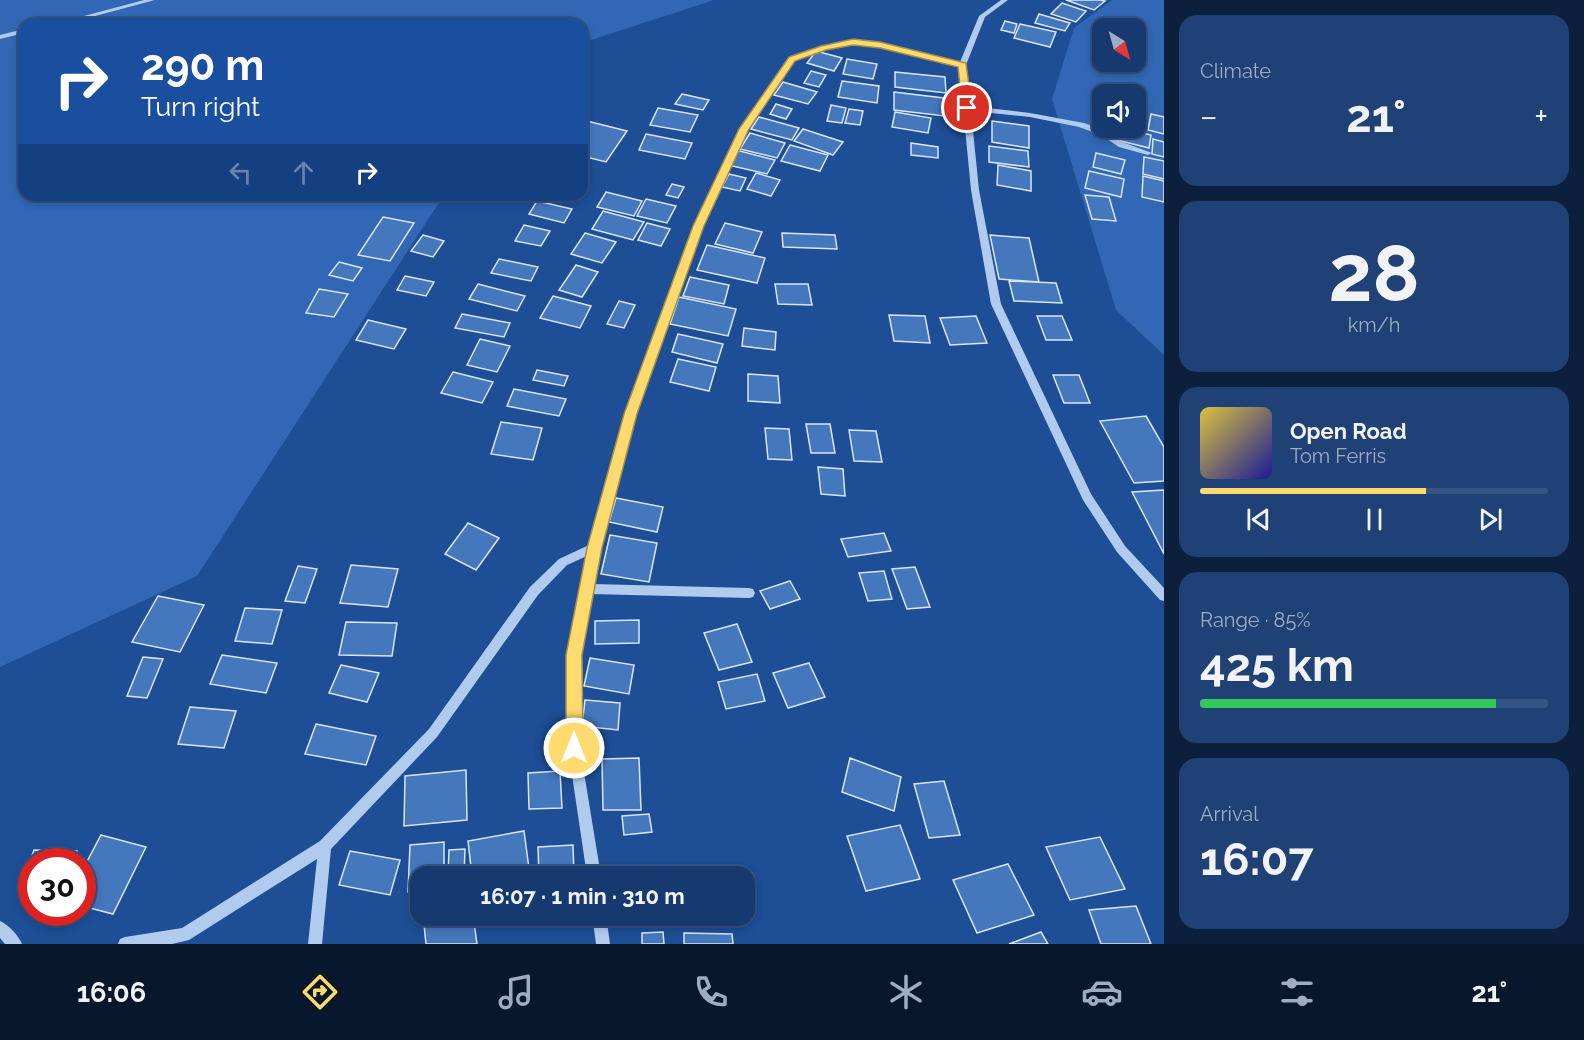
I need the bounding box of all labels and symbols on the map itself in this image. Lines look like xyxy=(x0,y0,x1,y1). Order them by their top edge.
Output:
north arrow xyxy=(1092,18,1146,72)
pin xyxy=(941,82,992,133)
position arrow xyxy=(542,716,606,780)
speed limit sign: 30 xyxy=(18,848,96,926)

